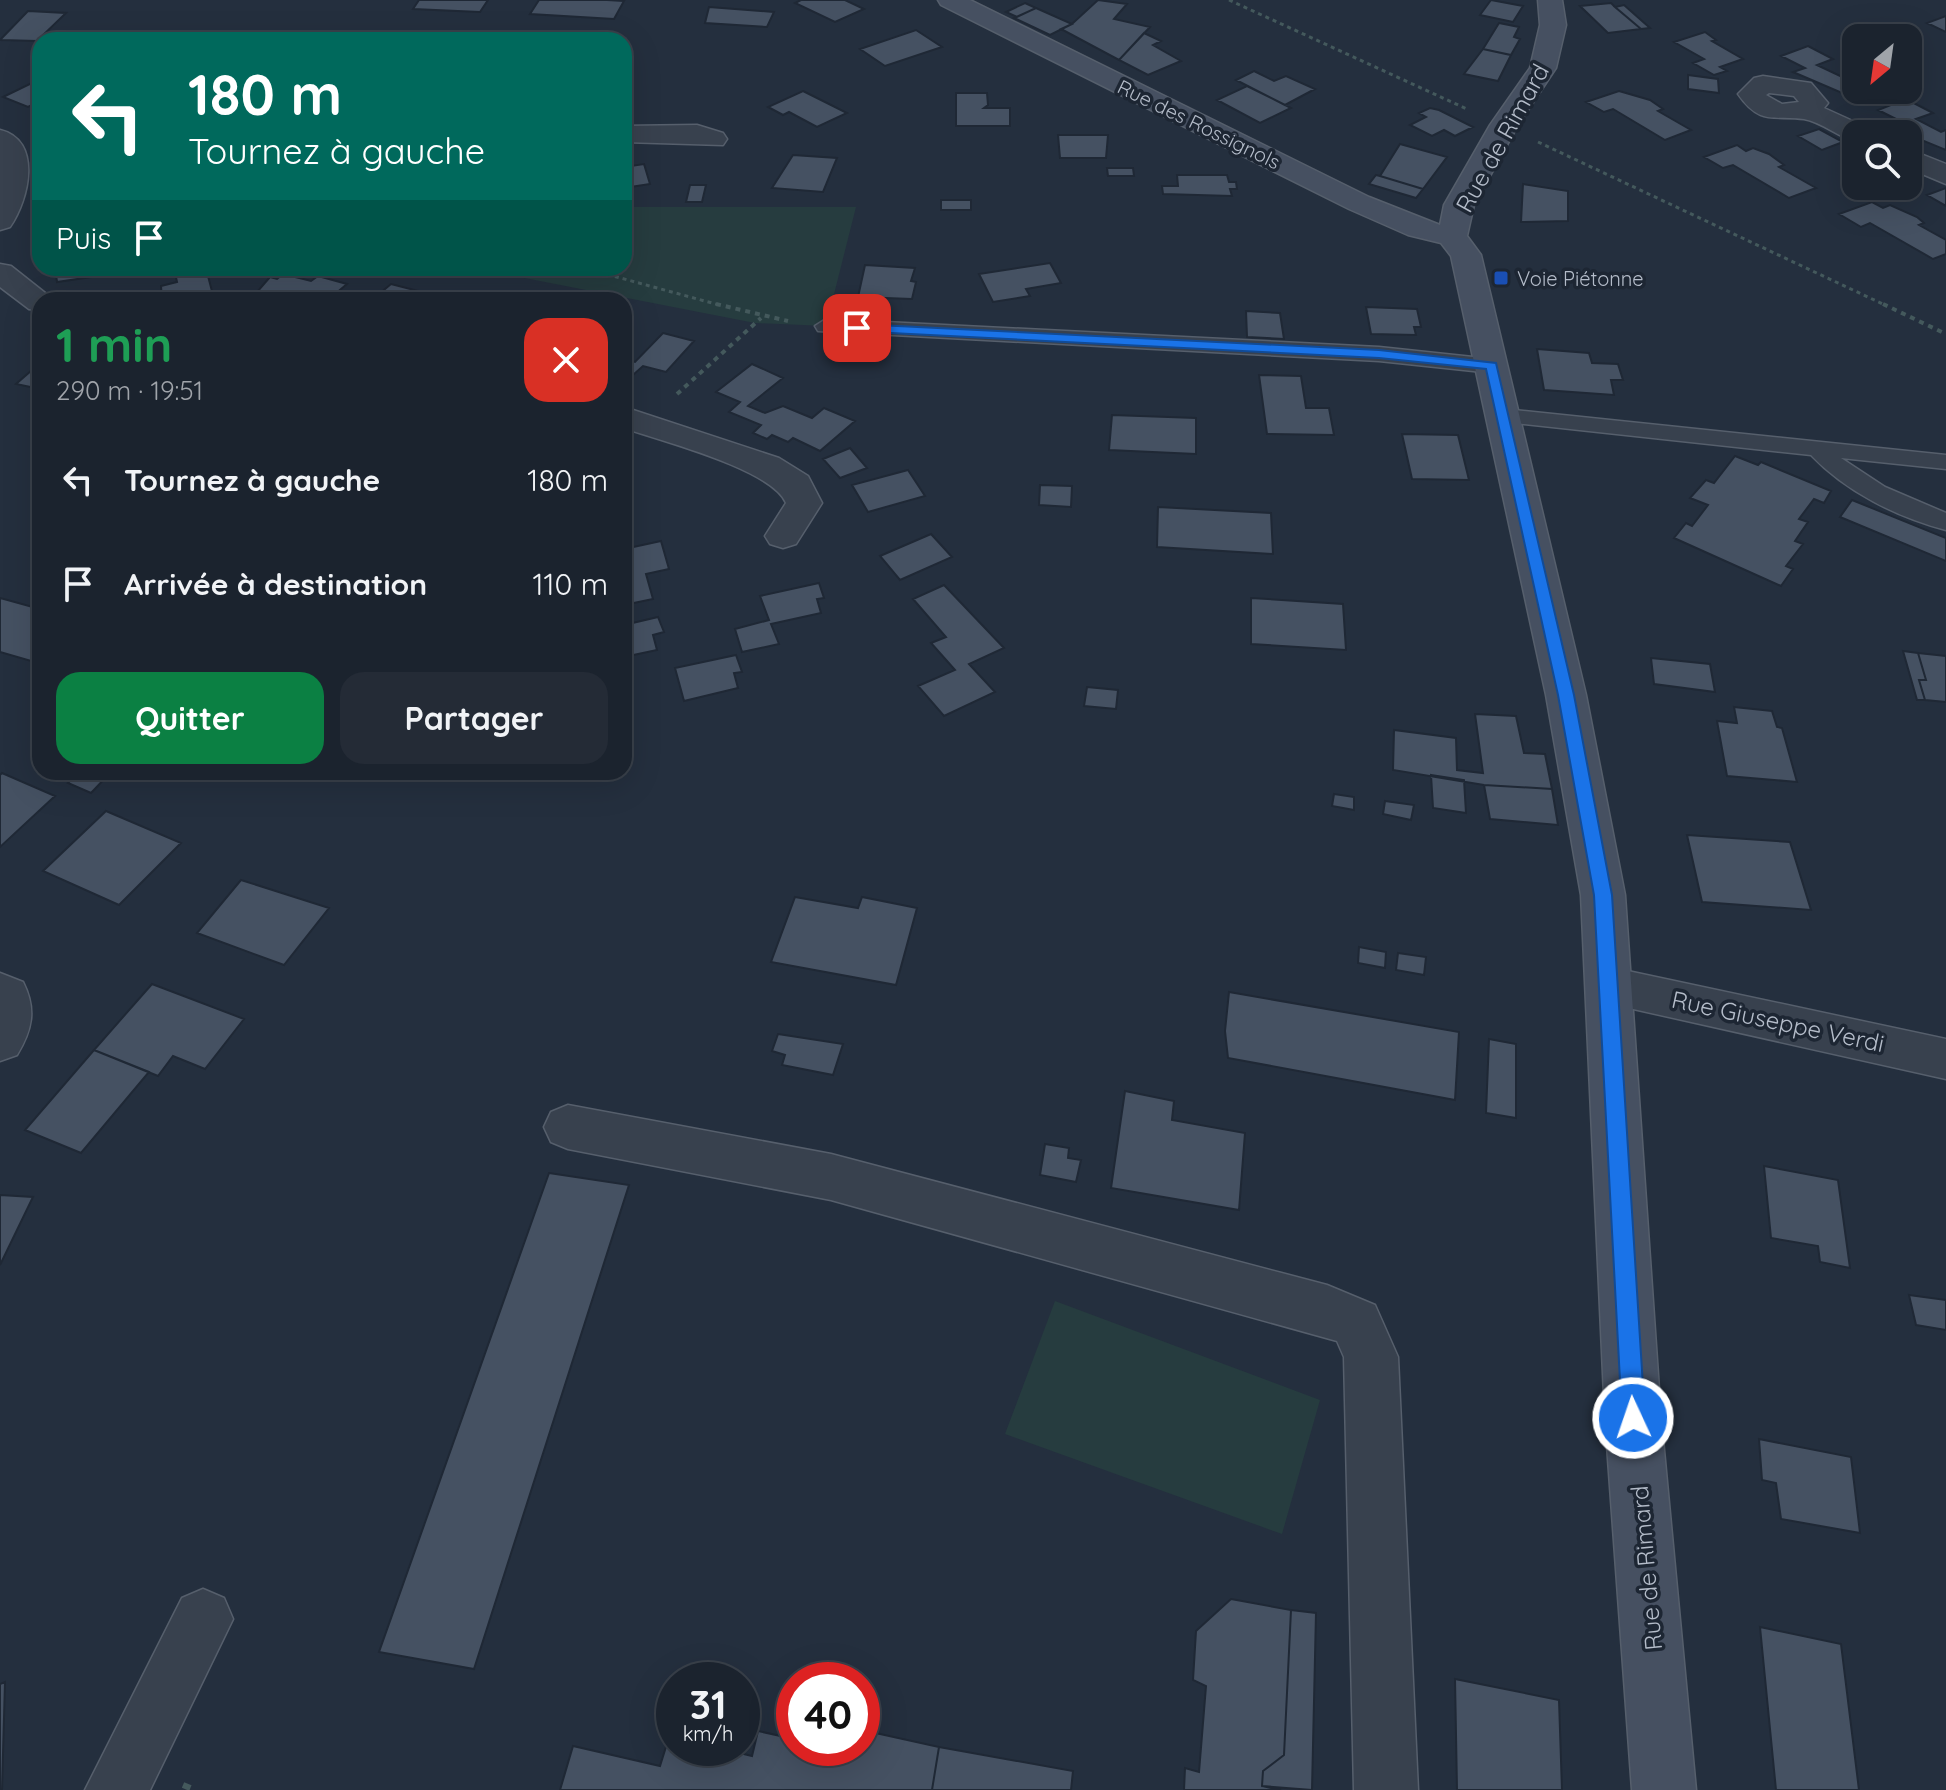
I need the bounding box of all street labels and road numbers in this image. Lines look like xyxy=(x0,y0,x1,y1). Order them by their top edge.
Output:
street label: Rue de Rimard xyxy=(1449,58,1555,218)
street label: Rue des Rossignols xyxy=(1113,74,1285,174)
street label: Rue Giuseppe Verdi xyxy=(1669,984,1887,1058)
street label: Rue de Rimard xyxy=(1624,1484,1668,1652)

